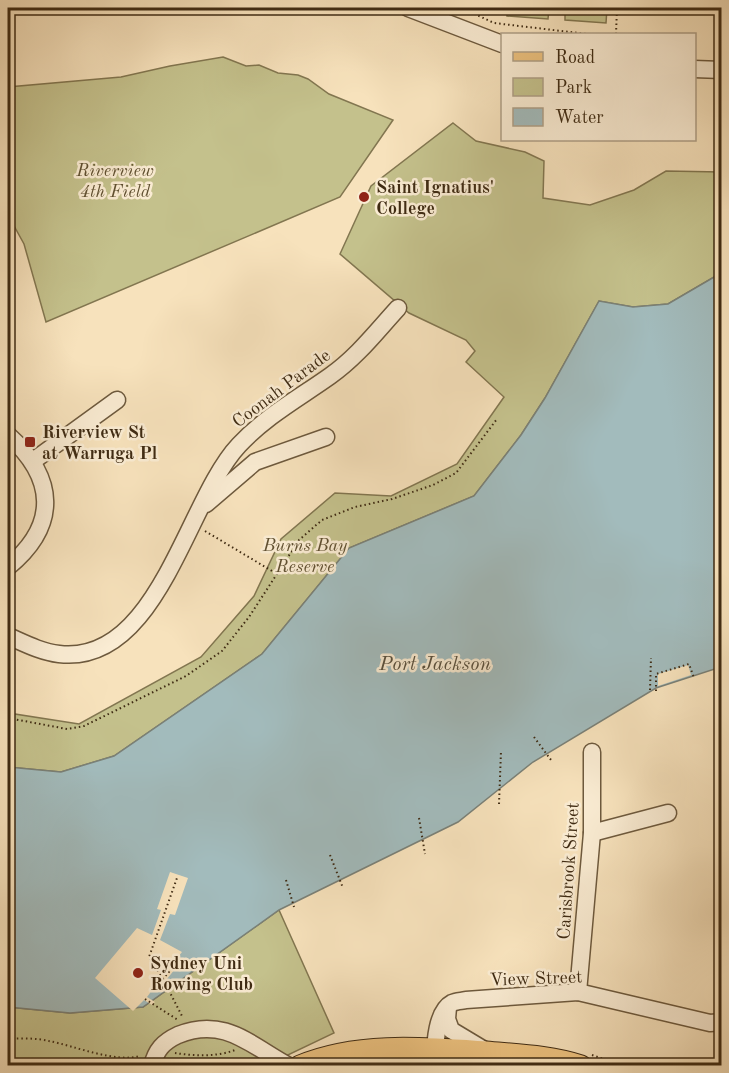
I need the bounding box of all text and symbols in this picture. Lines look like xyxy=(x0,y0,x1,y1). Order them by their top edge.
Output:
legend xyxy=(501,33,696,141)
text: Road xyxy=(555,49,595,67)
text: Park xyxy=(555,79,592,97)
text: Water xyxy=(555,109,604,127)
park label: Riverview 4th Field xyxy=(75,162,154,201)
place label: Saint Ignatius' College xyxy=(376,179,494,218)
marker: Saint Ignatius' College xyxy=(357,190,371,204)
street label: Coonah Parade xyxy=(229,346,334,431)
place label: Riverview St at Warruga Pl xyxy=(42,424,158,463)
marker: Riverview St at Warruga Pl xyxy=(23,435,37,449)
park label: Burns Bay Reserve xyxy=(262,537,348,576)
water label: Port Jackson xyxy=(378,655,491,675)
street label: Carisbrook Street xyxy=(555,802,583,940)
place label: Sydney Uni Rowing Club xyxy=(150,955,253,994)
marker: Sydney Uni Rowing Club xyxy=(131,966,145,980)
street label: View Street xyxy=(489,968,583,990)

